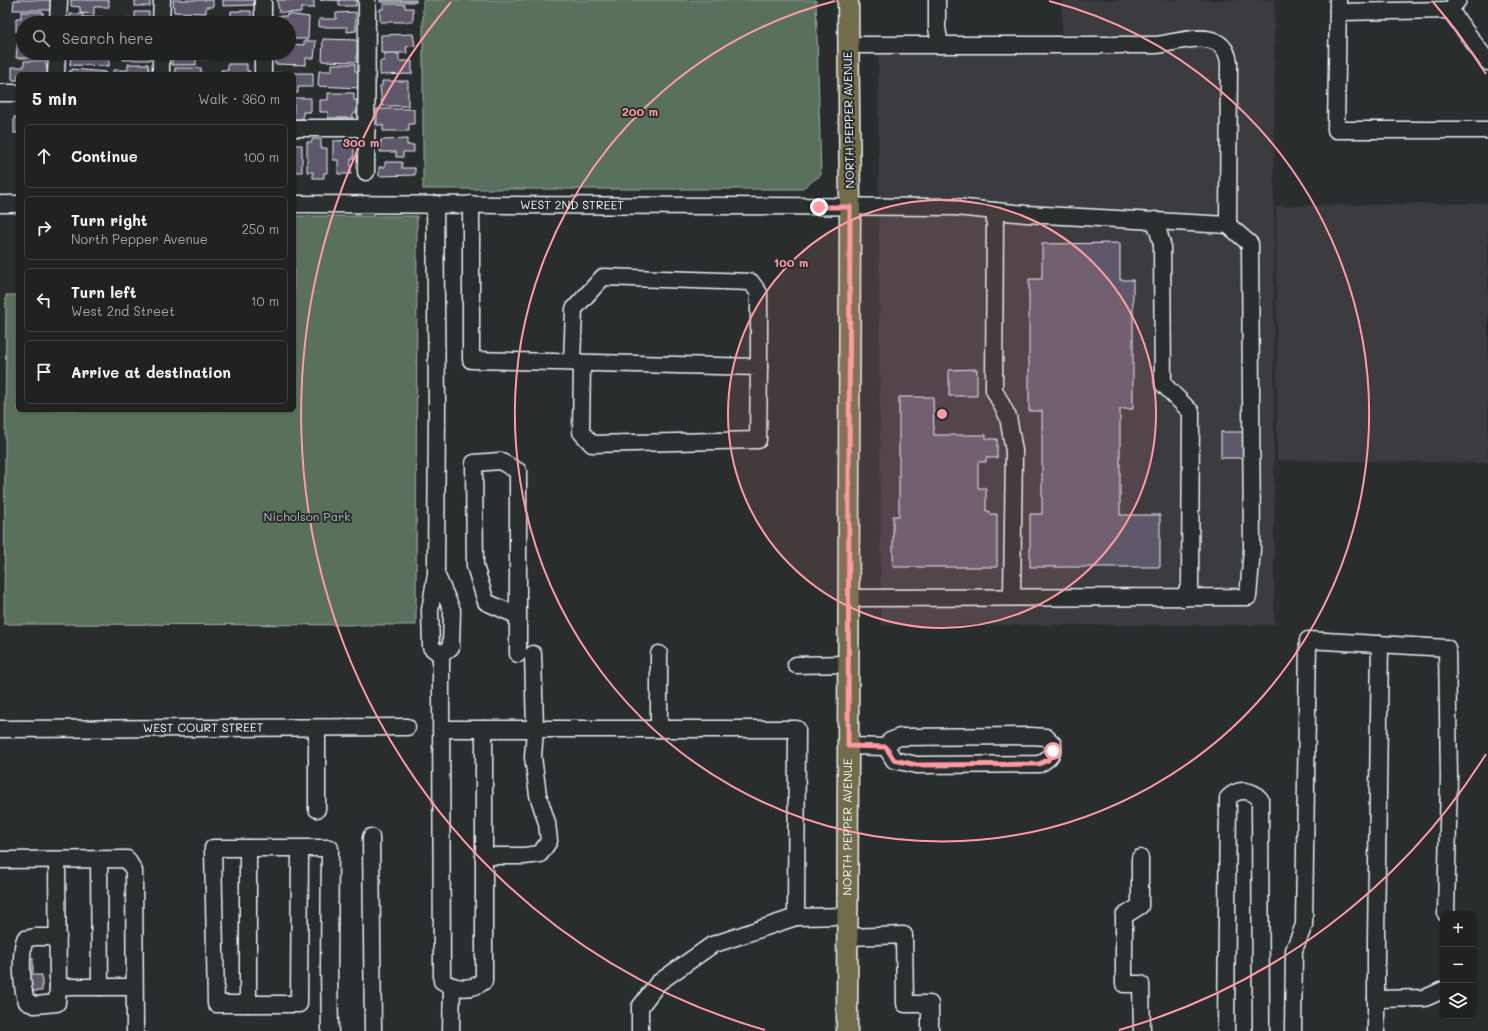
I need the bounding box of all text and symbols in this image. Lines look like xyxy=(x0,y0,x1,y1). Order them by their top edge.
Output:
search box xyxy=(16,16,296,60)
icon: search xyxy=(30,27,52,49)
text: Search here xyxy=(62,28,153,48)
street label: NORTH PEPPER AVENUE xyxy=(839,51,857,189)
text: 5 min xyxy=(32,87,77,109)
text: Walk · 360 m xyxy=(198,90,280,107)
text: 200 m xyxy=(622,103,658,119)
text: 300 m xyxy=(343,134,379,150)
icon: ahead xyxy=(33,145,55,167)
text: Continue xyxy=(71,146,138,166)
text: 100 m xyxy=(243,148,279,165)
street label: WEST 2ND STREET xyxy=(520,196,624,212)
route end xyxy=(810,198,828,216)
text: Turn right xyxy=(71,210,148,230)
icon: right xyxy=(33,217,55,239)
text: 250 m xyxy=(242,220,279,237)
text: North Pepper Avenue xyxy=(71,230,208,247)
text: 100 m xyxy=(774,254,808,270)
text: Turn left xyxy=(71,282,136,302)
icon: left xyxy=(33,289,55,311)
text: 10 m xyxy=(251,292,279,309)
text: West 2nd Street xyxy=(71,302,175,319)
icon: arrive xyxy=(33,361,55,383)
text: Arrive at destination xyxy=(71,362,231,382)
centre of rings xyxy=(935,407,949,421)
park label: Nicholson Park xyxy=(263,508,351,524)
street label: WEST COURT STREET xyxy=(143,719,264,735)
route start xyxy=(1044,742,1062,760)
street label: NORTH PEPPER AVENUE xyxy=(838,758,855,896)
map controls xyxy=(1440,911,1476,1019)
button: + xyxy=(1440,911,1476,947)
button: − xyxy=(1440,947,1476,983)
button: layers xyxy=(1440,983,1476,1019)

